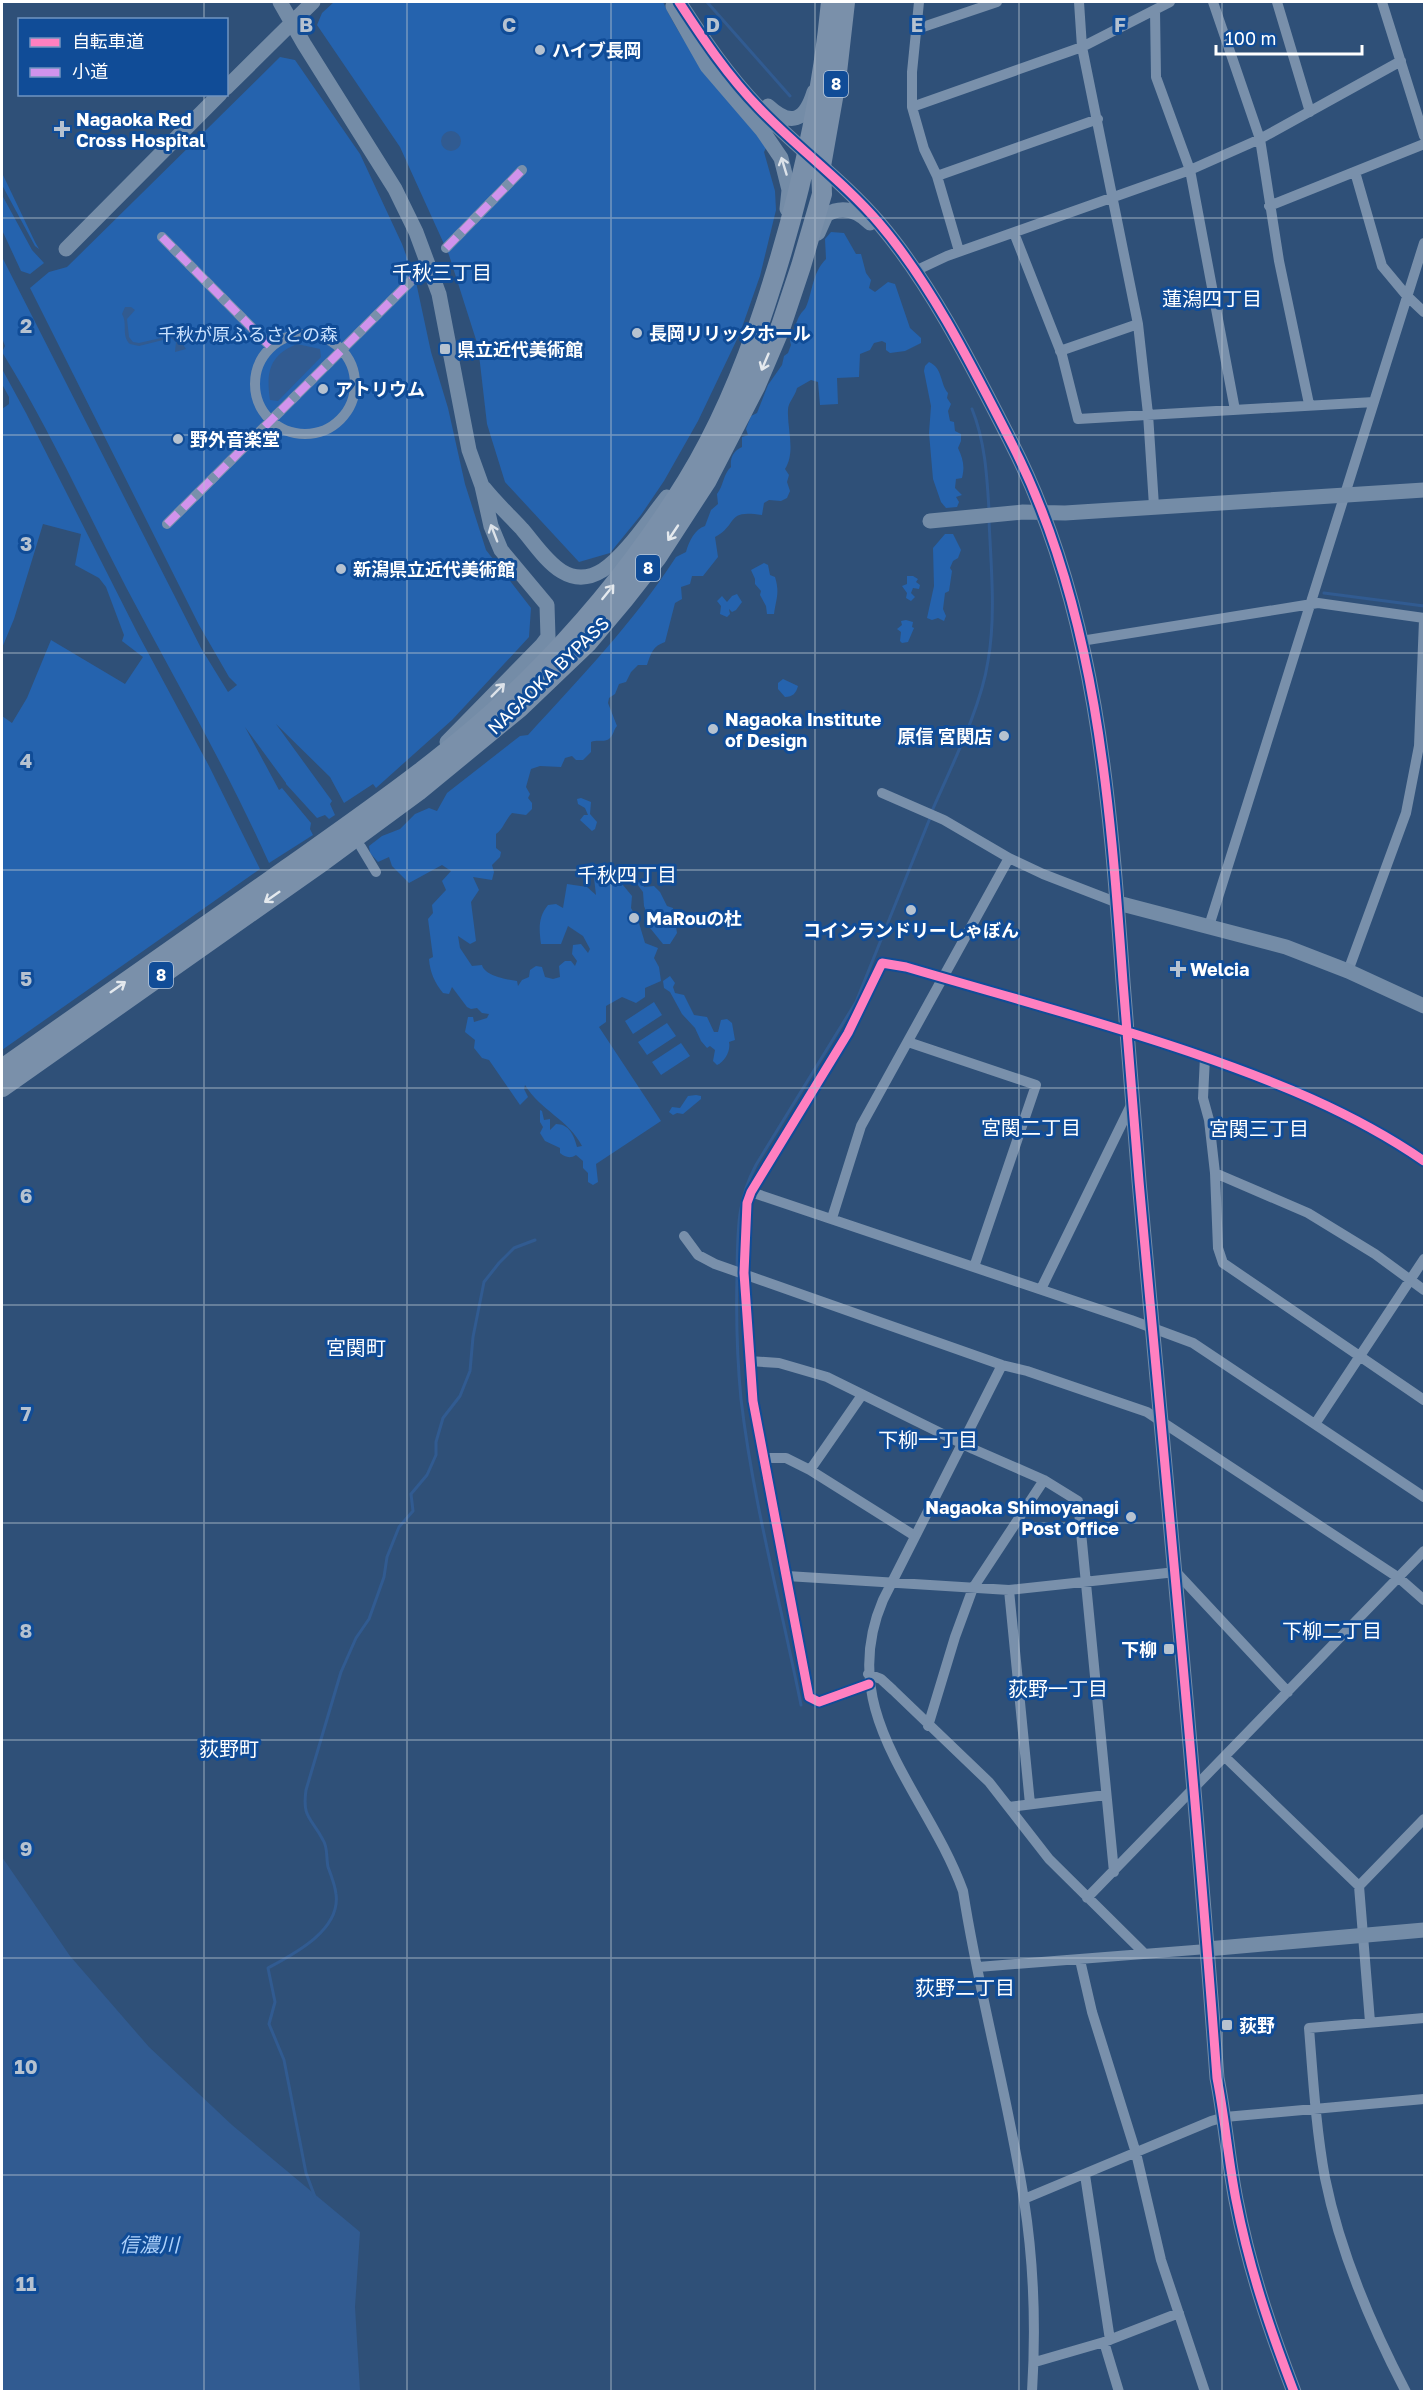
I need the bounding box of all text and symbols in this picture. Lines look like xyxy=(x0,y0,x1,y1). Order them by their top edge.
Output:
text: B xyxy=(299,12,313,36)
text: C xyxy=(502,12,516,36)
text: D xyxy=(706,12,720,36)
text: E xyxy=(911,12,923,36)
text: F xyxy=(1114,12,1126,36)
legend xyxy=(18,18,228,96)
scale bar xyxy=(1216,18,1362,56)
text: 100 m xyxy=(1225,27,1276,49)
text: 自転車道 xyxy=(72,30,144,52)
place label: ハイブ長岡 xyxy=(552,39,642,61)
marker: ハイブ長岡 xyxy=(533,43,547,57)
text: 小道 xyxy=(72,60,108,82)
road number: 8 xyxy=(824,71,848,97)
place label: Nagaoka Red Cross Hospital xyxy=(76,108,205,151)
marker: Nagaoka Red Cross Hospital xyxy=(53,120,71,138)
one-way arrow xyxy=(778,157,789,176)
district label: 千秋三丁目 xyxy=(392,260,492,284)
district label: 蓮潟四丁目 xyxy=(1162,286,1262,310)
text: 2 xyxy=(20,313,32,337)
place label: 長岡リリックホール xyxy=(649,322,811,344)
park label: 千秋が原ふるさとの森 xyxy=(158,323,338,345)
marker: 長岡リリックホール xyxy=(630,326,644,340)
place label: 県立近代美術館 xyxy=(457,338,583,360)
marker: 県立近代美術館 xyxy=(438,342,452,356)
one-way arrow xyxy=(759,352,770,370)
place label: アトリウム xyxy=(335,378,425,400)
marker: アトリウム xyxy=(316,382,330,396)
place label: 野外音楽堂 xyxy=(190,428,280,450)
marker: 野外音楽堂 xyxy=(171,432,185,446)
one-way arrow xyxy=(488,524,499,543)
one-way arrow xyxy=(667,524,679,541)
text: 3 xyxy=(20,531,32,555)
road number: 8 xyxy=(636,555,660,581)
place label: 新潟県立近代美術館 xyxy=(353,558,515,580)
marker: 新潟県立近代美術館 xyxy=(334,562,348,576)
one-way arrow xyxy=(601,584,614,600)
street label: NAGAOKA BYPASS xyxy=(483,611,613,739)
one-way arrow xyxy=(491,682,506,697)
place label: Nagaoka Institute of Design xyxy=(725,708,882,751)
marker: Nagaoka Institute of Design xyxy=(706,722,720,736)
place label: 原信 宮関店 xyxy=(898,725,992,747)
marker: 原信 宮関店 xyxy=(997,729,1011,743)
text: 4 xyxy=(20,748,32,772)
district label: 千秋四丁目 xyxy=(577,862,677,886)
one-way arrow xyxy=(264,891,280,903)
marker: コインランドリーしゃぼん xyxy=(904,903,918,917)
place label: MaRouの杜 xyxy=(646,907,742,929)
marker: MaRouの杜 xyxy=(627,911,641,925)
place label: コインランドリーしゃぼん xyxy=(803,919,1019,941)
place label: Welcia xyxy=(1190,958,1249,980)
road number: 8 xyxy=(149,962,173,988)
marker: Welcia xyxy=(1171,962,1185,976)
text: 5 xyxy=(20,966,32,990)
one-way arrow xyxy=(110,981,126,993)
district label: 宮関二丁目 xyxy=(981,1115,1081,1139)
district label: 宮関三丁目 xyxy=(1209,1116,1309,1140)
text: 6 xyxy=(20,1183,32,1207)
district label: 宮関町 xyxy=(326,1335,386,1359)
text: 7 xyxy=(21,1401,32,1425)
district label: 下柳一丁目 xyxy=(878,1427,978,1451)
place label: Nagaoka Shimoyanagi Post Office xyxy=(925,1496,1119,1539)
marker: Nagaoka Shimoyanagi Post Office xyxy=(1124,1510,1138,1524)
text: 8 xyxy=(20,1618,32,1642)
district label: 下柳二丁目 xyxy=(1282,1618,1382,1642)
place label: 下柳 xyxy=(1121,1638,1157,1660)
marker: 下柳 xyxy=(1162,1642,1176,1656)
district label: 荻野一丁目 xyxy=(1008,1676,1108,1700)
district label: 荻野町 xyxy=(199,1736,259,1760)
text: 9 xyxy=(20,1836,32,1860)
district label: 荻野二丁目 xyxy=(915,1975,1015,1999)
place label: 荻野 xyxy=(1239,2014,1275,2036)
marker: 荻野 xyxy=(1220,2018,1234,2032)
text: 10 xyxy=(14,2054,38,2078)
water label: 信濃川 xyxy=(119,2232,181,2256)
text: 11 xyxy=(16,2271,36,2295)

